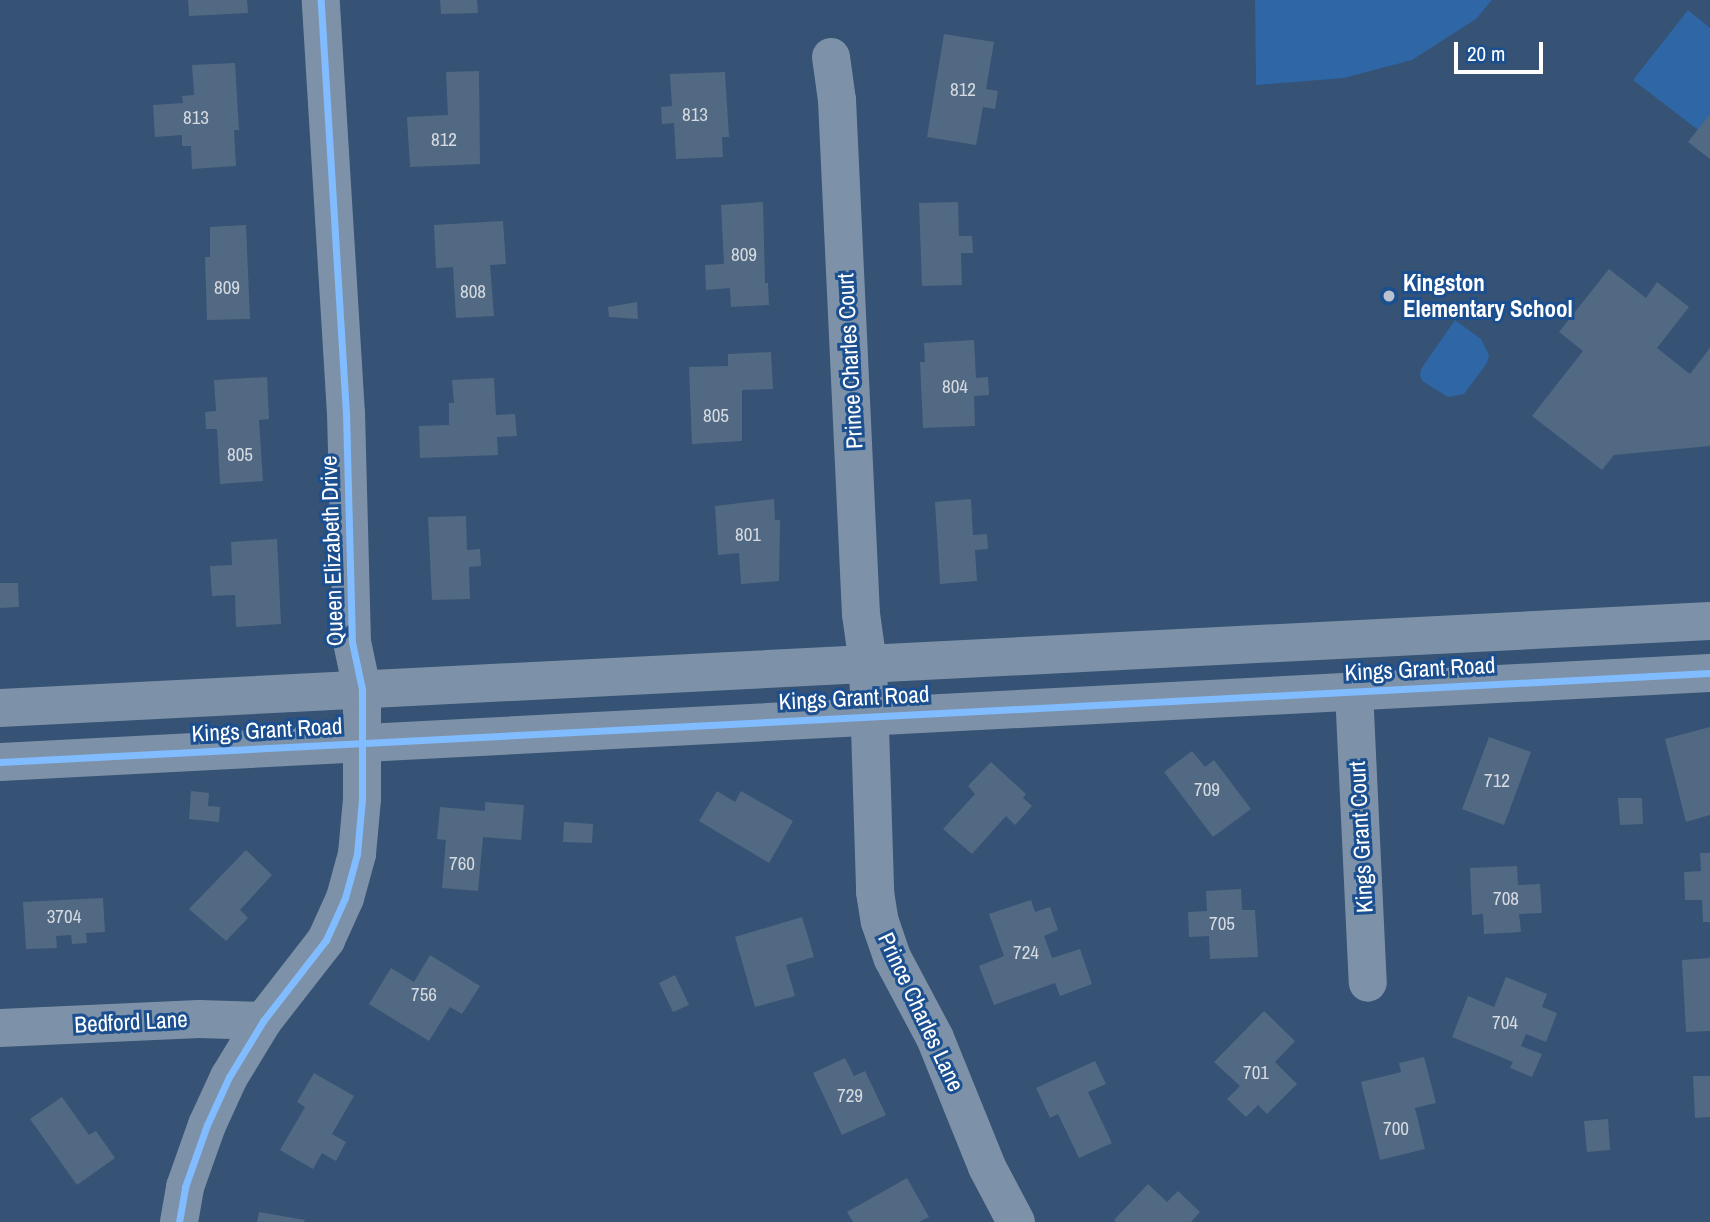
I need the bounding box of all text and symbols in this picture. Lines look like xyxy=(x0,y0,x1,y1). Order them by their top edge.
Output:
scale bar xyxy=(1458,28,1547,72)
text: 20 m xyxy=(1467,39,1505,68)
house number: 812 xyxy=(950,79,976,101)
house number: 813 xyxy=(682,104,708,126)
house number: 813 xyxy=(183,107,209,129)
house number: 812 xyxy=(431,129,457,151)
house number: 809 xyxy=(731,244,757,266)
place label: Kingston Elementary School xyxy=(1403,269,1573,323)
street label: Prince Charles Court xyxy=(832,272,868,450)
house number: 809 xyxy=(214,277,240,299)
house number: 808 xyxy=(460,281,486,303)
marker: Kingston Elementary School xyxy=(1381,288,1397,304)
house number: 804 xyxy=(942,376,968,398)
house number: 805 xyxy=(703,405,729,427)
house number: 805 xyxy=(227,444,253,466)
street label: Queen Elizabeth Drive xyxy=(315,455,349,647)
house number: 801 xyxy=(735,524,761,546)
street label: Kings Grant Road xyxy=(1344,651,1496,687)
street label: Kings Grant Road xyxy=(778,680,930,716)
street label: Kings Grant Road xyxy=(191,712,343,748)
street label: Kings Grant Court xyxy=(1343,760,1379,914)
house number: 712 xyxy=(1484,770,1510,792)
house number: 709 xyxy=(1194,779,1220,801)
house number: 760 xyxy=(449,853,475,875)
house number: 708 xyxy=(1493,888,1519,910)
house number: 3704 xyxy=(47,906,81,928)
house number: 705 xyxy=(1209,913,1235,935)
street label: Prince Charles Lane xyxy=(872,928,970,1096)
house number: 724 xyxy=(1013,942,1039,964)
house number: 756 xyxy=(411,984,437,1006)
street label: Bedford Lane xyxy=(74,1005,188,1039)
house number: 704 xyxy=(1492,1012,1518,1034)
house number: 701 xyxy=(1243,1062,1269,1084)
house number: 729 xyxy=(837,1085,863,1107)
house number: 700 xyxy=(1383,1118,1409,1140)

